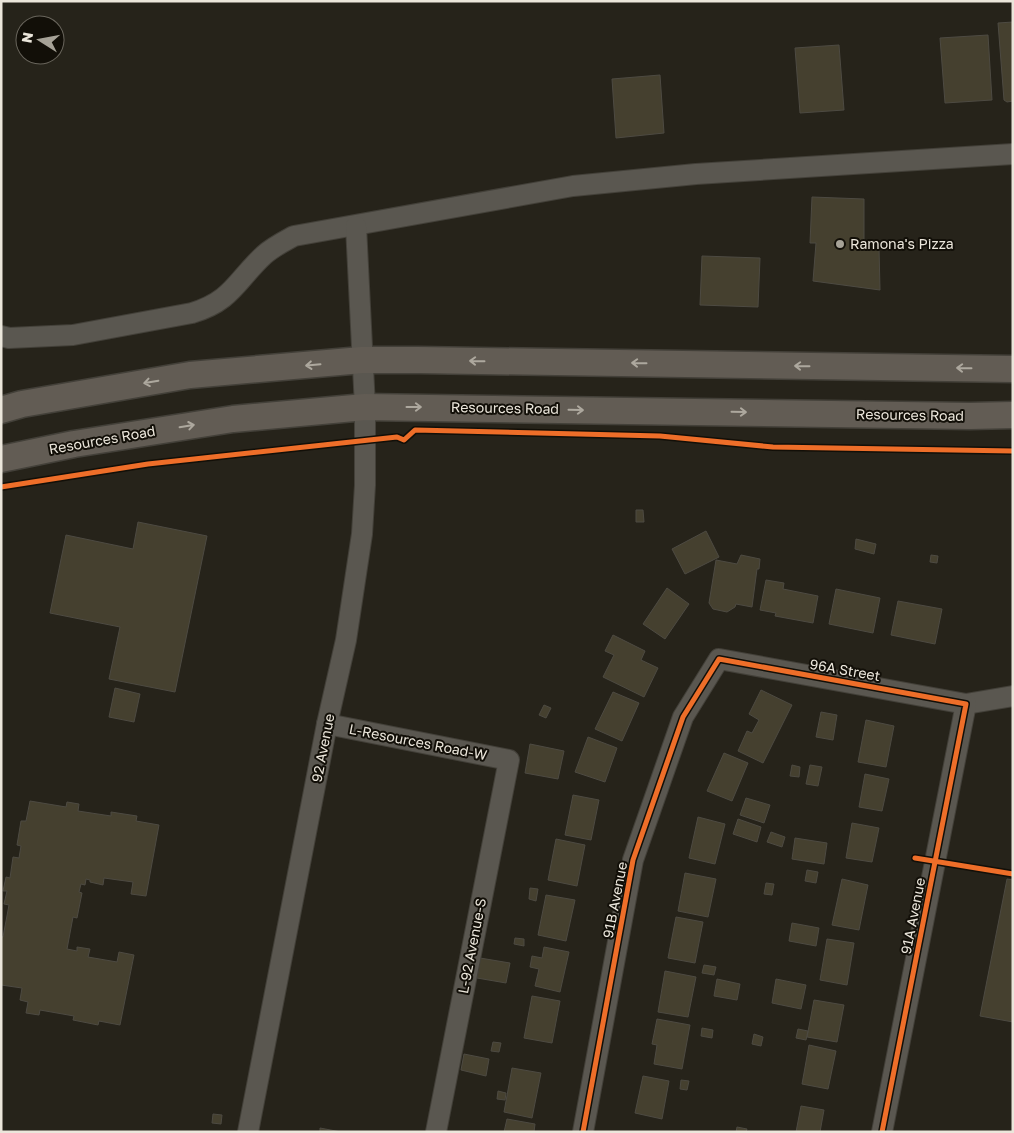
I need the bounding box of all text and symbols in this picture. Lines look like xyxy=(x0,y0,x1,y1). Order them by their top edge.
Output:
north arrow xyxy=(15,15,65,65)
text: N xyxy=(17,31,36,44)
place label: Ramona's Pizza xyxy=(850,235,954,252)
marker: Ramona's Pizza xyxy=(834,238,846,250)
one-way arrow xyxy=(469,356,485,365)
one-way arrow xyxy=(631,358,648,368)
one-way arrow xyxy=(305,360,321,369)
one-way arrow xyxy=(794,361,810,371)
one-way arrow xyxy=(956,363,972,373)
one-way arrow xyxy=(144,377,160,387)
street label: Resources Road xyxy=(451,398,559,417)
one-way arrow xyxy=(406,402,422,412)
one-way arrow xyxy=(568,405,584,414)
street label: Resources Road xyxy=(856,405,964,424)
one-way arrow xyxy=(730,407,746,417)
one-way arrow xyxy=(179,420,195,430)
street label: Resources Road xyxy=(47,422,157,457)
street label: 96A Street xyxy=(809,655,882,684)
street label: 92 Avenue xyxy=(308,712,337,784)
street label: L-Resources Road-W xyxy=(348,720,489,763)
street label: 91B Avenue xyxy=(599,860,630,940)
street label: 91A Avenue xyxy=(897,876,928,956)
street label: L-92 Avenue-S xyxy=(454,897,489,995)

